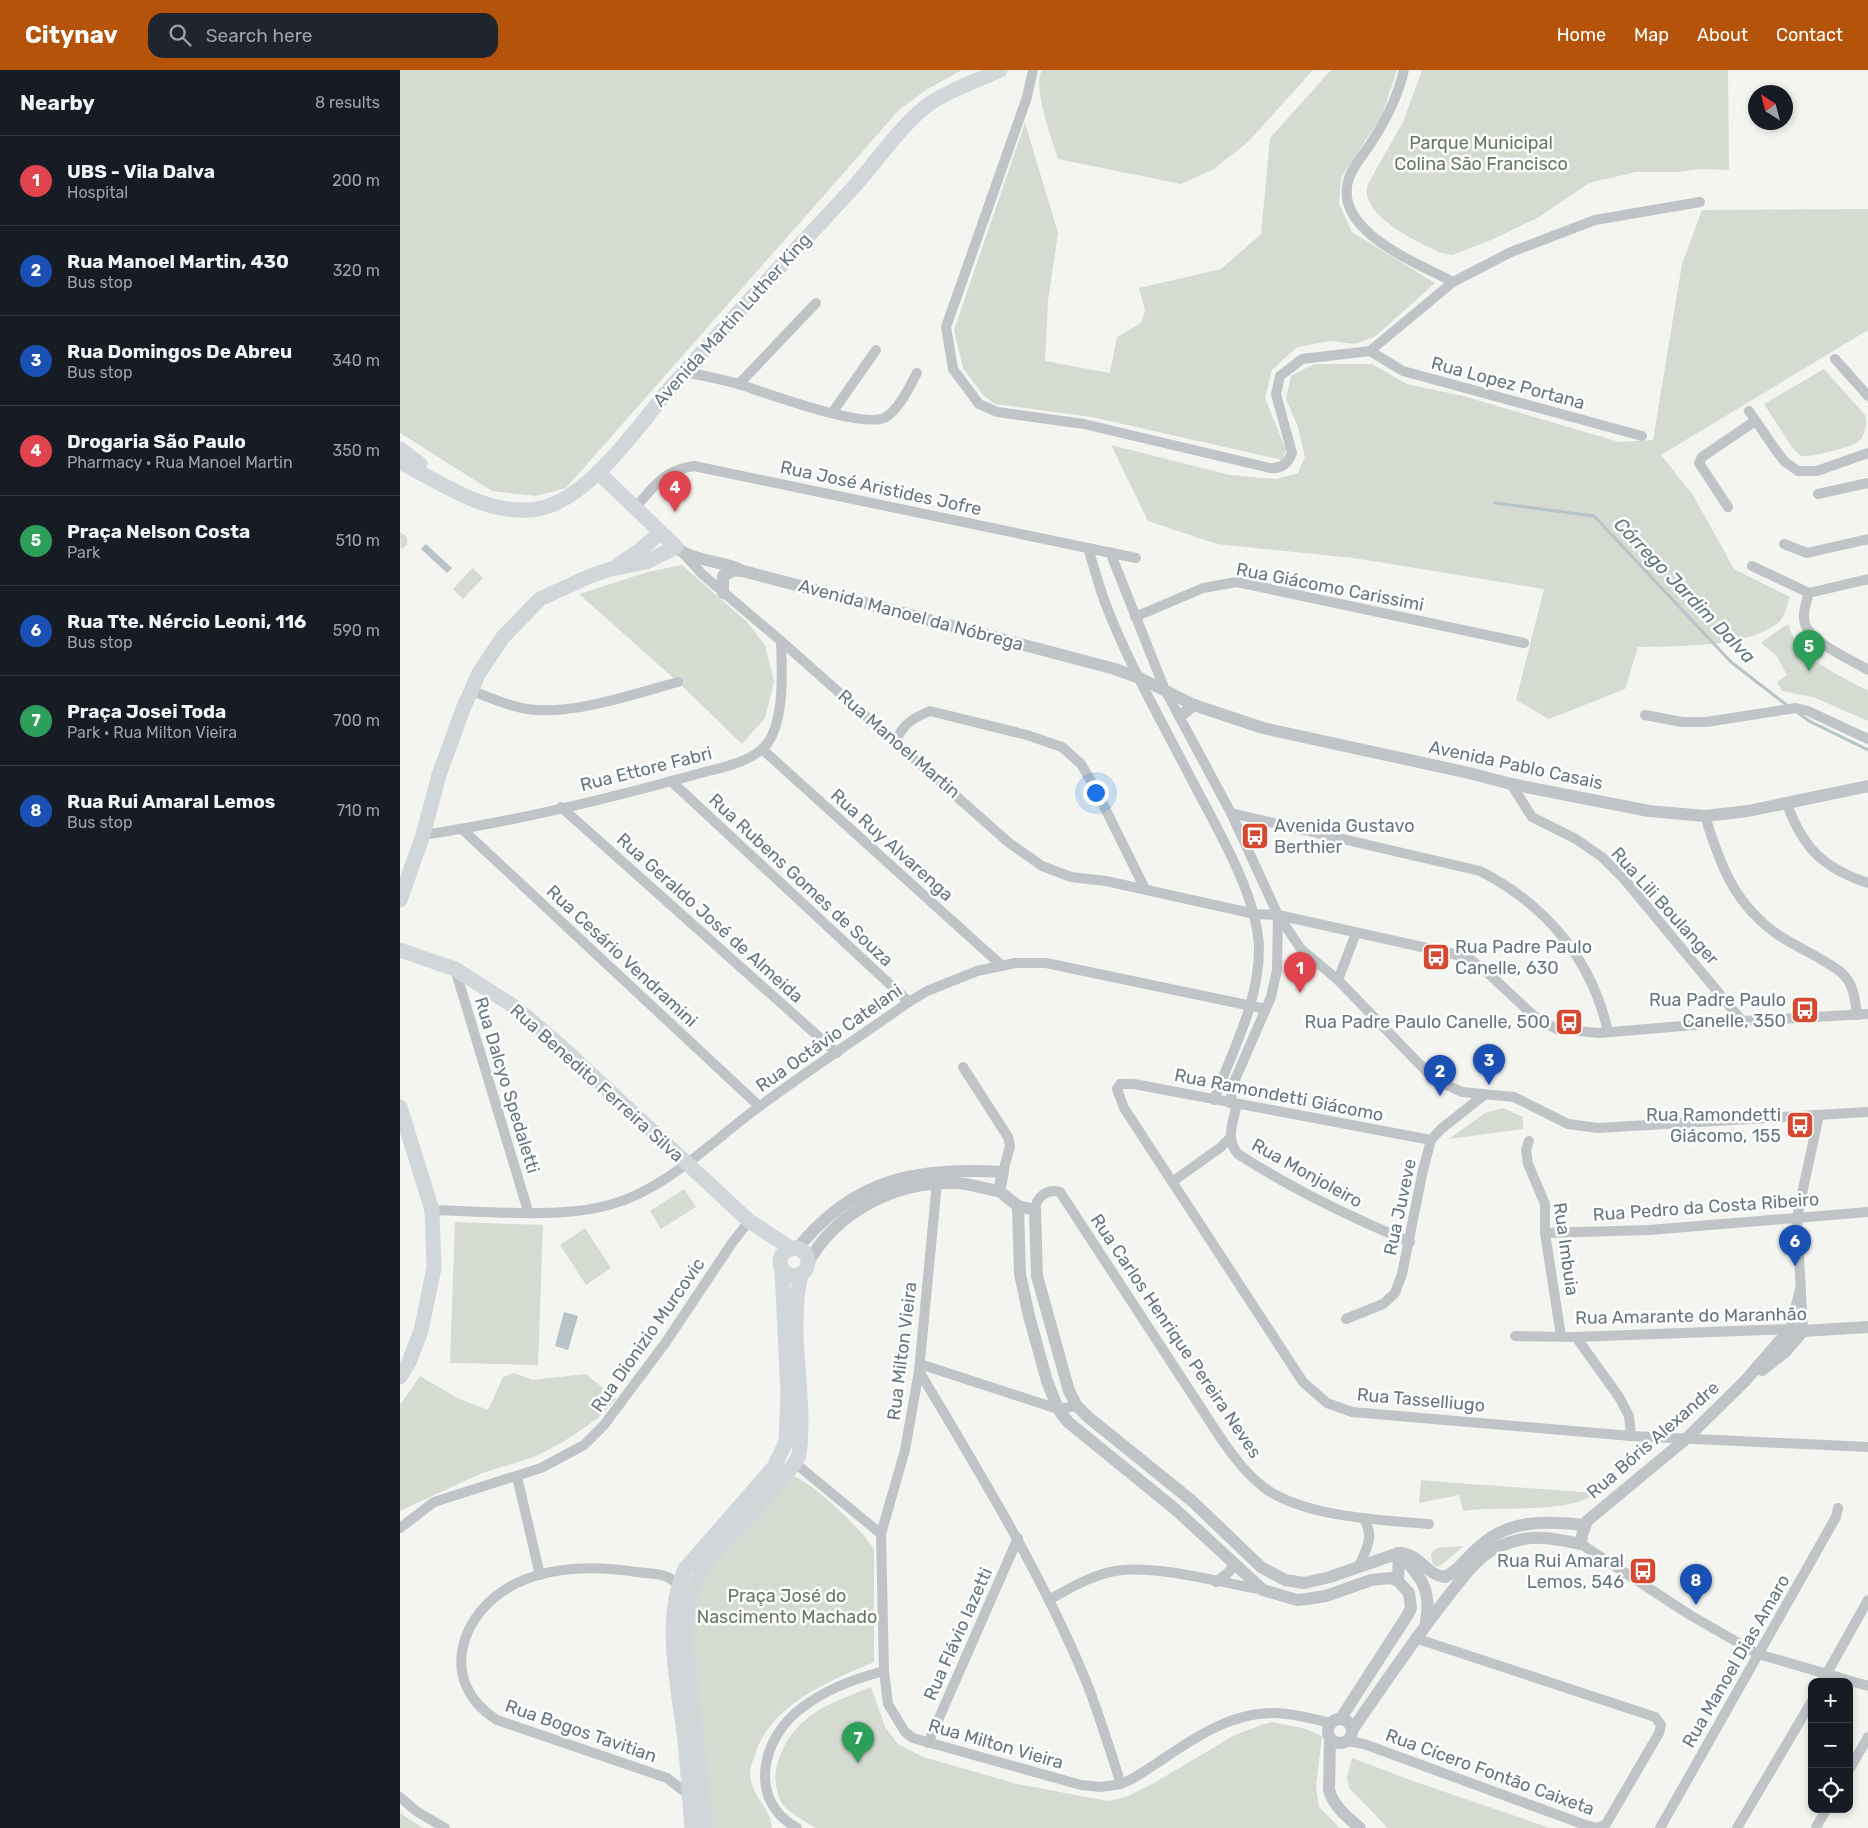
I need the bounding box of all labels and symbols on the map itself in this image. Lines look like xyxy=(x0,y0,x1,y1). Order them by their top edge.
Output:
north arrow xyxy=(1748,85,1793,130)
park label: Parque Municipal Colina São Francisco xyxy=(1394,132,1568,175)
street label: Avenida Martin Luther King xyxy=(648,229,816,411)
street label: Rua Lopez Portana xyxy=(1429,352,1587,414)
street label: Rua José Aristides Jofre xyxy=(778,456,984,520)
pin: 4 xyxy=(659,471,691,512)
water label: Córrego Jardim Dalva xyxy=(1609,513,1760,668)
street label: Rua Giácomo Carissimi xyxy=(1234,558,1426,616)
street label: Avenida Manoel da Nóbrega xyxy=(796,574,1026,656)
pin: 5 xyxy=(1793,630,1825,671)
street label: Rua Manoel Martin xyxy=(833,685,965,803)
street label: Avenida Pablo Casais xyxy=(1427,736,1605,794)
street label: Rua Ettore Fabri xyxy=(578,742,714,796)
your location xyxy=(1083,780,1109,806)
street label: Rua Ruy Alvarenga xyxy=(826,784,958,906)
street label: Rua Rubens Gomes de Souza xyxy=(704,789,898,971)
place label: Avenida Gustavo Berthier xyxy=(1274,815,1415,858)
bus stop icon: Avenida Gustavo Berthier xyxy=(1240,821,1270,851)
street label: Rua Geraldo José de Almeida xyxy=(612,828,808,1008)
street label: Rua Lili Boulanger xyxy=(1606,843,1724,969)
street label: Rua Cesário Vendramini xyxy=(542,880,702,1032)
place label: Rua Padre Paulo Canelle, 630 xyxy=(1455,936,1592,979)
bus stop icon: Rua Padre Paulo Canelle, 630 xyxy=(1421,942,1451,972)
pin: 1 xyxy=(1284,952,1316,993)
street label: Rua Octávio Catelani xyxy=(752,979,906,1097)
place label: Rua Padre Paulo Canelle, 350 xyxy=(1649,989,1786,1032)
street label: Rua Dalcyo Spedaletti xyxy=(470,994,544,1176)
bus stop icon: Rua Padre Paulo Canelle, 350 xyxy=(1790,995,1820,1025)
street label: Rua Benedito Ferreira Silva xyxy=(506,999,688,1167)
bus stop icon: Rua Padre Paulo Canelle, 500 xyxy=(1554,1007,1584,1037)
place label: Rua Padre Paulo Canelle, 500 xyxy=(1304,1011,1550,1033)
pin: 3 xyxy=(1473,1044,1505,1085)
pin: 2 xyxy=(1424,1055,1456,1096)
street label: Rua Ramondetti Giácomo xyxy=(1173,1064,1385,1126)
place label: Rua Ramondetti Giácomo, 155 xyxy=(1646,1104,1781,1147)
bus stop icon: Rua Ramondetti Giácomo, 155 xyxy=(1785,1110,1815,1140)
street label: Rua Monjoleiro xyxy=(1248,1134,1366,1212)
street label: Rua Juveve xyxy=(1379,1157,1421,1257)
street label: Rua Pedro da Costa Ribeiro xyxy=(1592,1188,1820,1226)
street label: Rua Imbuia xyxy=(1549,1201,1583,1297)
street label: Rua Carlos Henrique Pereira Neves xyxy=(1086,1210,1266,1462)
pin: 6 xyxy=(1779,1225,1811,1266)
street label: Rua Dionizio Murcovic xyxy=(586,1253,710,1416)
street label: Rua Milton Vieira xyxy=(883,1280,921,1422)
street label: Rua Amarante do Maranhão xyxy=(1575,1303,1807,1329)
street label: Rua Bóris Alexandre xyxy=(1582,1377,1724,1503)
street label: Rua Tasselliugo xyxy=(1356,1383,1486,1417)
place label: Rua Rui Amaral Lemos, 546 xyxy=(1497,1550,1624,1593)
bus stop icon: Rua Rui Amaral Lemos, 546 xyxy=(1628,1556,1658,1586)
street label: Rua Flávio Iazetti xyxy=(919,1564,997,1704)
pin: 8 xyxy=(1680,1564,1712,1605)
street label: Rua Manoel Dias Amaro xyxy=(1677,1571,1795,1751)
park label: Praça José do Nascimento Machado xyxy=(697,1585,877,1628)
street label: Rua Bogos Tavitian xyxy=(502,1695,660,1767)
street label: Rua Milton Vieira xyxy=(926,1714,1066,1774)
pin: 7 xyxy=(842,1722,874,1763)
street label: Rua Cícero Fontão Caixeta xyxy=(1383,1724,1597,1820)

